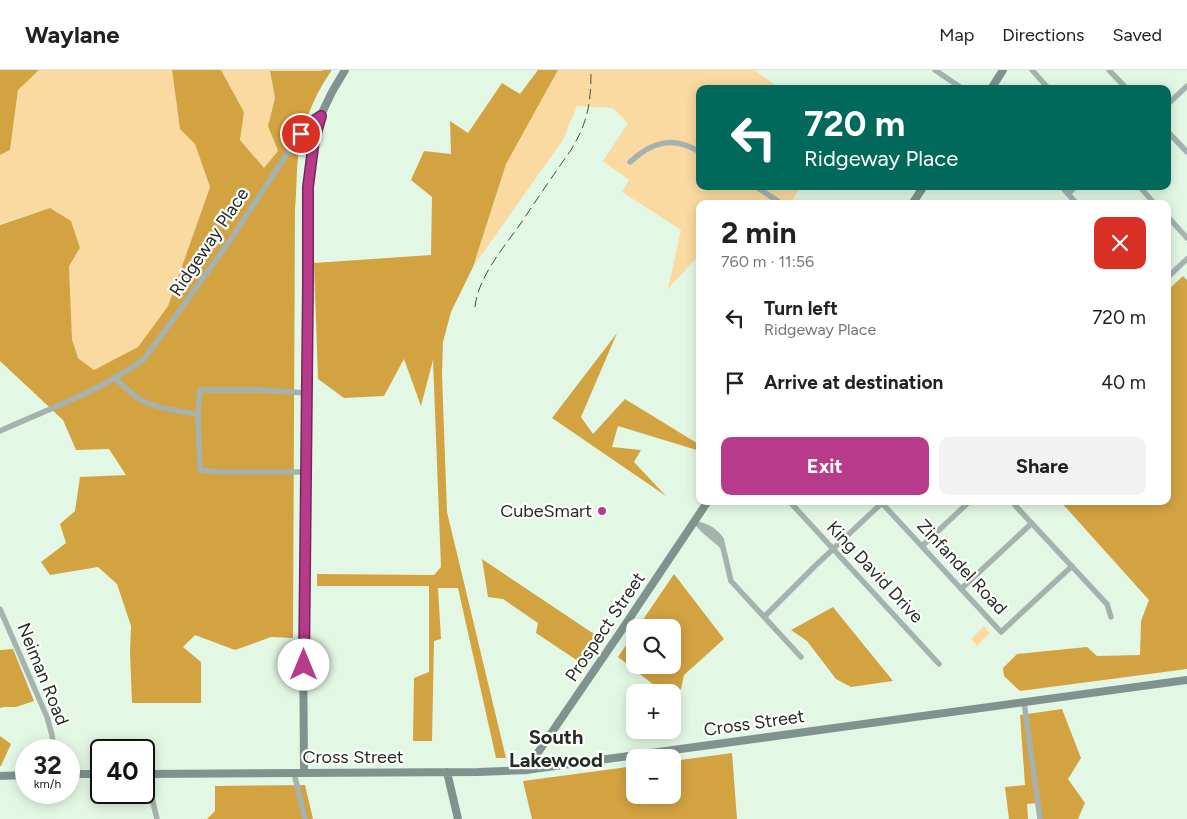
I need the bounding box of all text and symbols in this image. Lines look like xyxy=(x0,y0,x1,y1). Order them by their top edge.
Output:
text: Waylane xyxy=(25,20,120,49)
text: Map xyxy=(939,24,974,46)
text: Directions xyxy=(1002,24,1084,46)
text: Saved xyxy=(1112,24,1162,46)
text: 720 m xyxy=(804,103,905,145)
icon: left xyxy=(721,105,786,170)
pin xyxy=(280,113,322,155)
icon: arrive xyxy=(287,120,315,148)
text: Ridgeway Place xyxy=(804,145,958,172)
street label: Ridgeway Place xyxy=(165,183,253,300)
text: 2 min xyxy=(721,214,797,251)
button: close xyxy=(1094,217,1146,269)
text: 760 m · 11:56 xyxy=(721,252,814,271)
text: Turn left xyxy=(764,297,838,320)
icon: left xyxy=(721,304,749,332)
text: 720 m xyxy=(1092,306,1146,329)
text: Ridgeway Place xyxy=(764,320,876,339)
icon: arrive xyxy=(721,369,749,397)
text: Arrive at destination xyxy=(764,371,943,394)
text: 40 m xyxy=(1101,371,1146,394)
button: Exit xyxy=(721,437,929,495)
button: Share xyxy=(939,437,1146,495)
place label: CubeSmart xyxy=(500,500,592,522)
marker: CubeSmart xyxy=(596,505,608,517)
street label: Zinfandel Road xyxy=(912,515,1012,619)
street label: King David Drive xyxy=(822,516,928,628)
street label: Prospect Street xyxy=(560,568,650,686)
map controls xyxy=(626,619,681,804)
button: search xyxy=(626,619,681,674)
street label: Neiman Road xyxy=(13,620,73,728)
position arrow xyxy=(277,638,329,690)
button: + xyxy=(626,684,681,739)
street label: Cross Street xyxy=(702,705,806,741)
district label: South Lakewood xyxy=(509,725,603,772)
speed limit sign: 40 xyxy=(90,739,155,804)
street label: Cross Street xyxy=(302,746,404,768)
button: − xyxy=(626,749,681,804)
text: 32 xyxy=(33,750,62,780)
text: km/h xyxy=(34,777,61,791)

